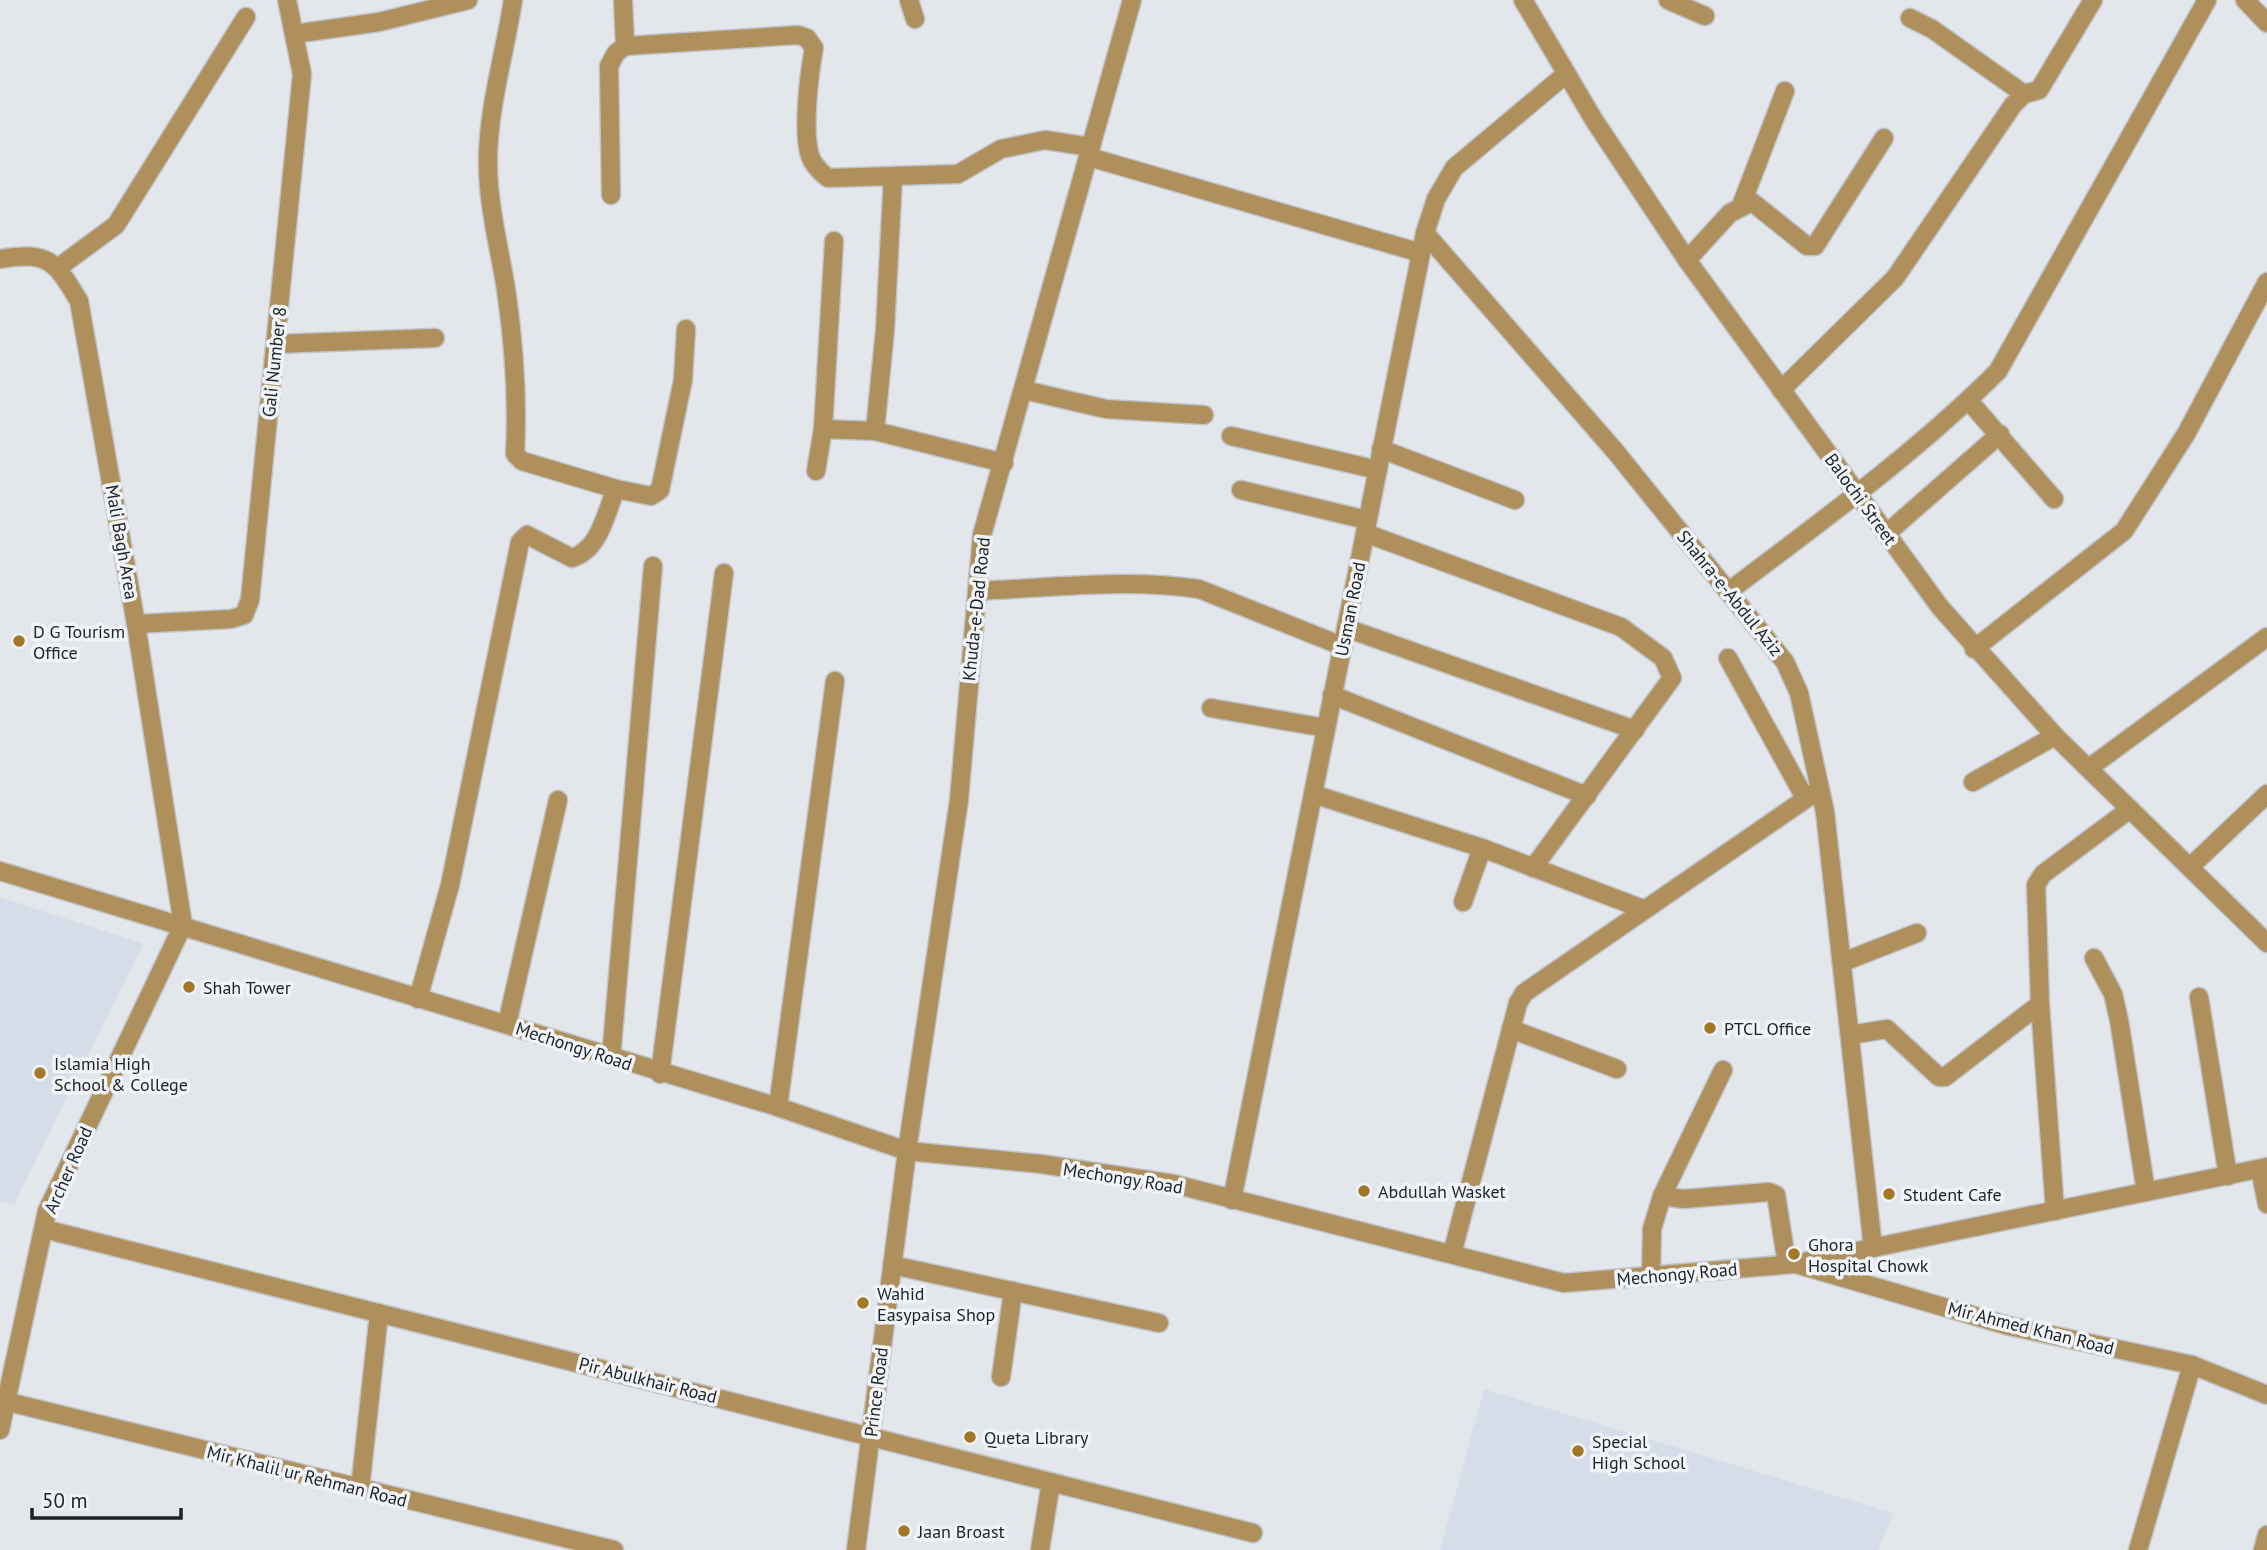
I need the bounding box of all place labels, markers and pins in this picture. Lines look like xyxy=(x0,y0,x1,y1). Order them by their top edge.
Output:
place label: D G Tourism Office xyxy=(33,620,125,664)
marker: D G Tourism Office xyxy=(11,633,27,649)
place label: Shah Tower xyxy=(203,976,291,999)
marker: Shah Tower xyxy=(181,979,197,995)
place label: PTCL Office xyxy=(1724,1017,1811,1040)
marker: PTCL Office xyxy=(1702,1020,1718,1036)
place label: Islamia High School & College xyxy=(54,1052,188,1096)
marker: Islamia High School & College xyxy=(32,1065,48,1081)
place label: Abdullah Wasket xyxy=(1378,1180,1506,1203)
marker: Abdullah Wasket xyxy=(1356,1183,1372,1199)
place label: Student Cafe xyxy=(1903,1183,2002,1206)
marker: Student Cafe xyxy=(1881,1186,1897,1202)
place label: Ghora Hospital Chowk xyxy=(1808,1233,1929,1277)
marker: Ghora Hospital Chowk xyxy=(1786,1246,1802,1262)
place label: Wahid Easypaisa Shop xyxy=(877,1282,995,1326)
marker: Wahid Easypaisa Shop xyxy=(855,1295,871,1311)
place label: Queta Library xyxy=(984,1426,1089,1449)
marker: Queta Library xyxy=(962,1429,978,1445)
place label: Special High School xyxy=(1592,1430,1686,1474)
marker: Special High School xyxy=(1570,1443,1586,1459)
place label: Jaan Broast xyxy=(917,1520,1005,1543)
marker: Jaan Broast xyxy=(896,1523,912,1539)

